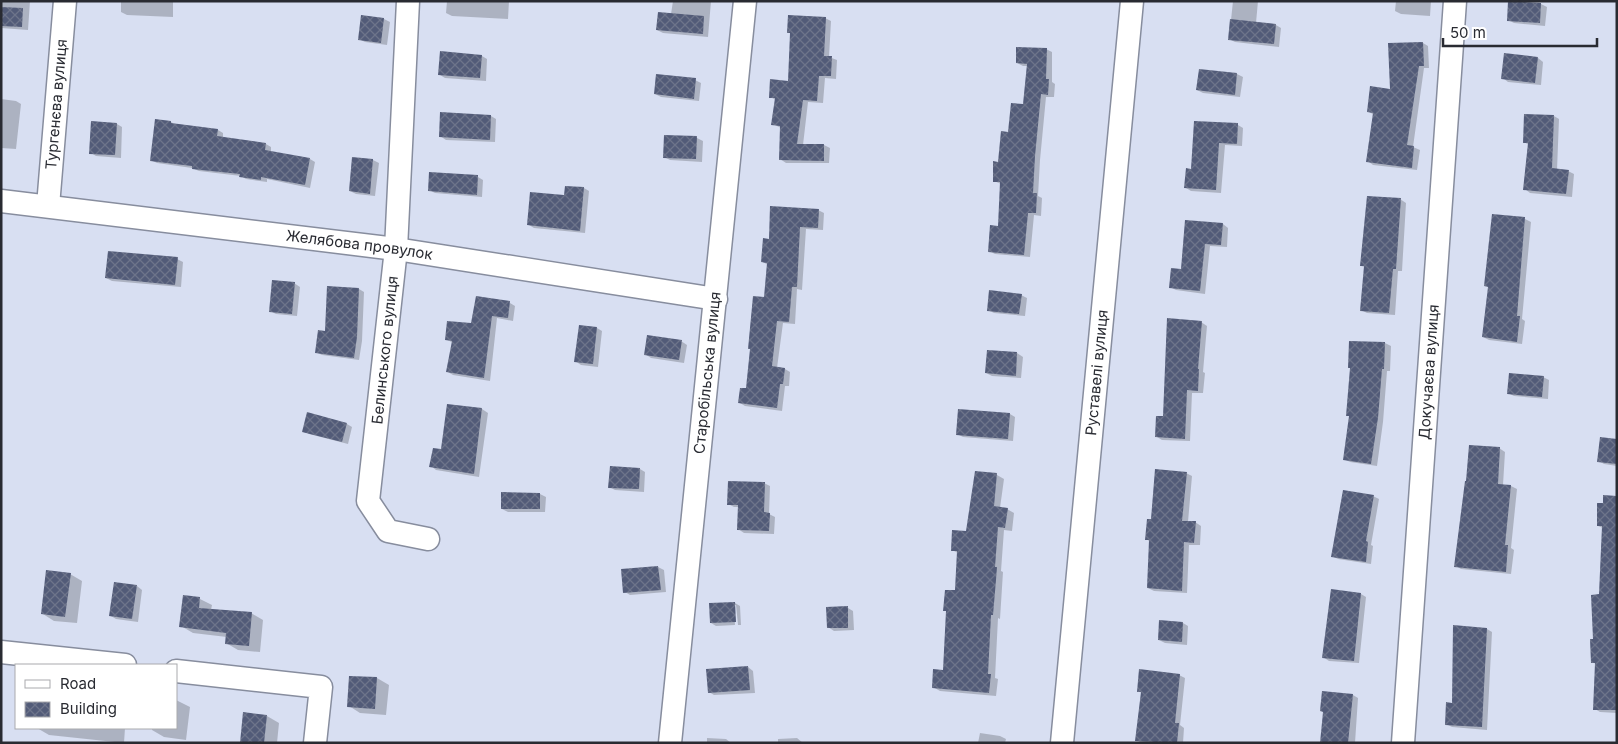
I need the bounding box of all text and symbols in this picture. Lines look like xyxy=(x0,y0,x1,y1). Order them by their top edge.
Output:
scale bar xyxy=(1443,15,1597,47)
text: 50 m xyxy=(1450,23,1486,42)
street label: Тургенєва вулиця xyxy=(41,38,71,170)
street label: Желябова провулок xyxy=(285,226,434,264)
street label: Белинського вулиця xyxy=(367,275,402,425)
street label: Старобільська вулиця xyxy=(689,291,725,455)
street label: Докучаєва вулиця xyxy=(1414,304,1443,440)
street label: Руставелі вулиця xyxy=(1081,309,1112,436)
legend xyxy=(15,664,178,729)
text: Road xyxy=(60,674,96,693)
text: Building xyxy=(60,699,117,718)

